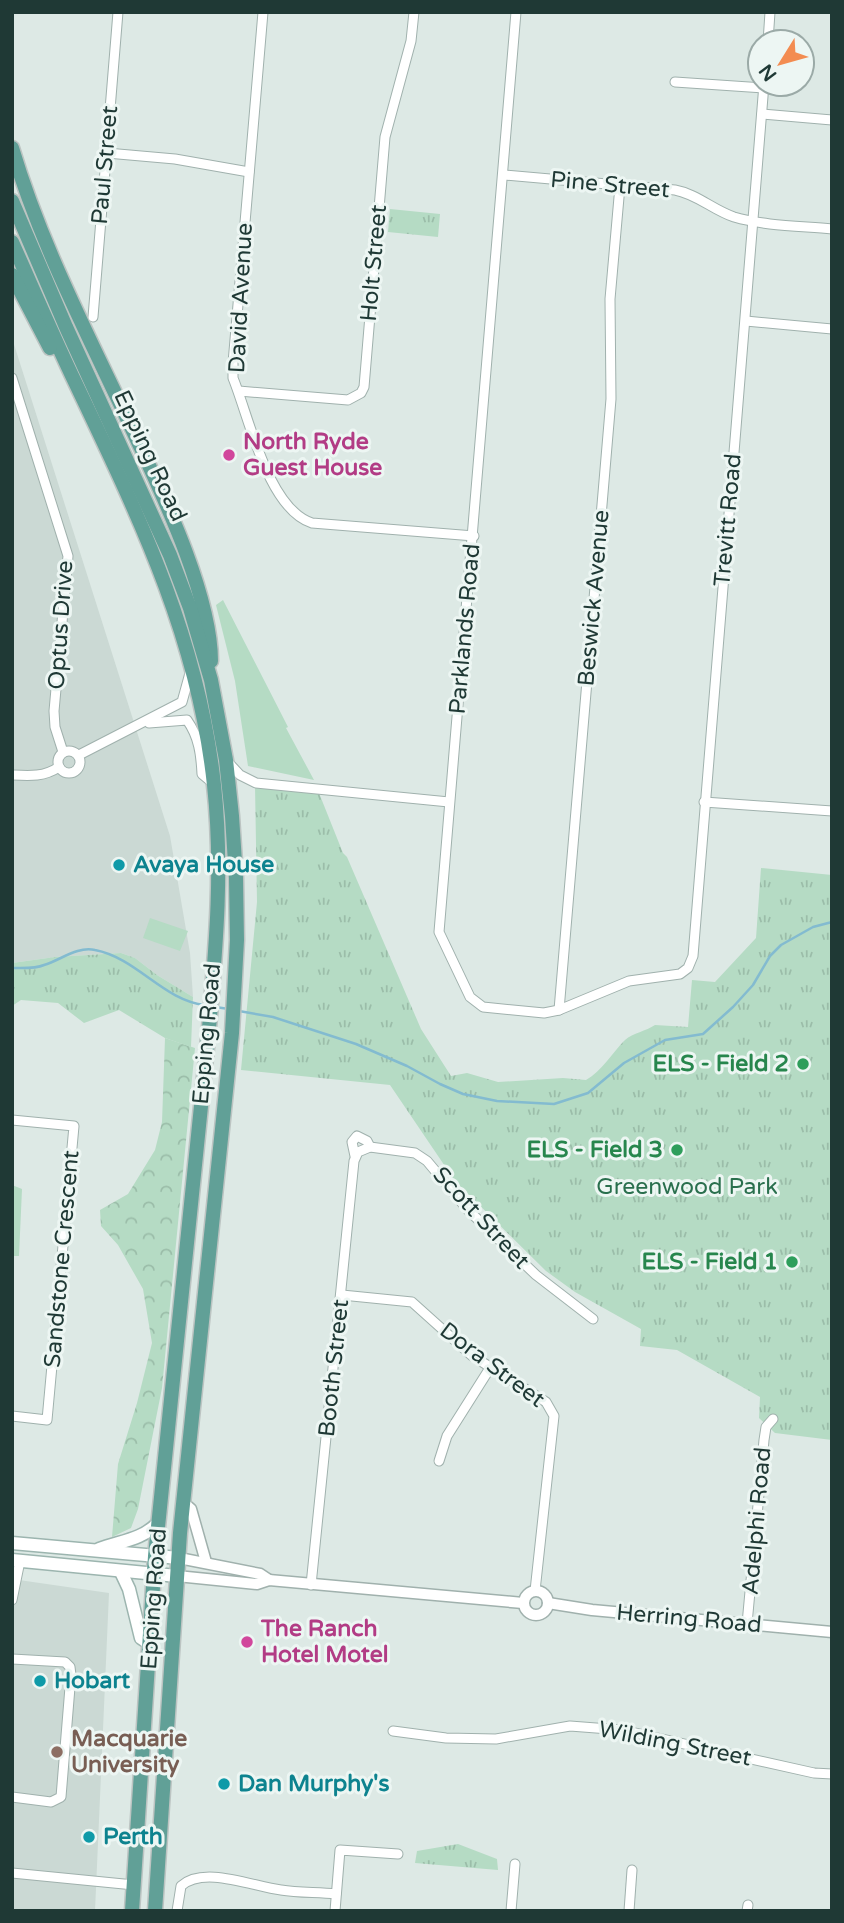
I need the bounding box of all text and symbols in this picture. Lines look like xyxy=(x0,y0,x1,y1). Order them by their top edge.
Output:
north arrow xyxy=(746,28,816,98)
text: N xyxy=(755,60,782,85)
street label: Paul Street xyxy=(86,104,124,226)
street label: Pine Street xyxy=(549,166,671,204)
street label: Holt Street xyxy=(355,203,393,323)
street label: David Avenue xyxy=(223,222,259,374)
street label: Epping Road xyxy=(107,386,193,526)
place label: North Ryde Guest House xyxy=(243,428,382,482)
marker: North Ryde Guest House xyxy=(221,447,237,463)
street label: Trevitt Road xyxy=(708,452,748,588)
street label: Beswick Avenue xyxy=(572,509,616,687)
street label: Parklands Road xyxy=(444,543,486,715)
street label: Optus Drive xyxy=(43,560,79,690)
place label: Avaya House xyxy=(133,851,274,879)
marker: Avaya House xyxy=(111,857,127,873)
street label: Epping Road xyxy=(187,962,227,1106)
place label: ELS - Field 2 xyxy=(652,1050,789,1078)
marker: ELS - Field 2 xyxy=(795,1056,811,1072)
place label: ELS - Field 3 xyxy=(526,1136,663,1164)
marker: ELS - Field 3 xyxy=(669,1142,685,1158)
street label: Sandstone Crescent xyxy=(39,1149,85,1369)
street label: Scott Street xyxy=(427,1161,536,1275)
park label: Greenwood Park xyxy=(596,1173,778,1201)
place label: ELS - Field 1 xyxy=(641,1248,778,1276)
marker: ELS - Field 1 xyxy=(784,1254,800,1270)
street label: Booth Street xyxy=(313,1298,355,1438)
street label: Dora Street xyxy=(434,1316,550,1414)
street label: Adelphi Road xyxy=(737,1446,777,1596)
street label: Epping Road xyxy=(135,1527,173,1671)
street label: Herring Road xyxy=(615,1599,763,1639)
place label: The Ranch Hotel Motel xyxy=(260,1615,388,1669)
marker: The Ranch Hotel Motel xyxy=(239,1634,255,1650)
place label: Hobart xyxy=(54,1667,130,1695)
marker: Hobart xyxy=(32,1673,48,1689)
street label: Wilding Street xyxy=(596,1715,754,1773)
place label: Macquarie University xyxy=(71,1725,187,1779)
marker: Macquarie University xyxy=(49,1744,65,1760)
place label: Dan Murphy's xyxy=(238,1770,390,1798)
marker: Dan Murphy's xyxy=(216,1776,232,1792)
place label: Perth xyxy=(103,1823,163,1851)
marker: Perth xyxy=(81,1829,97,1845)

